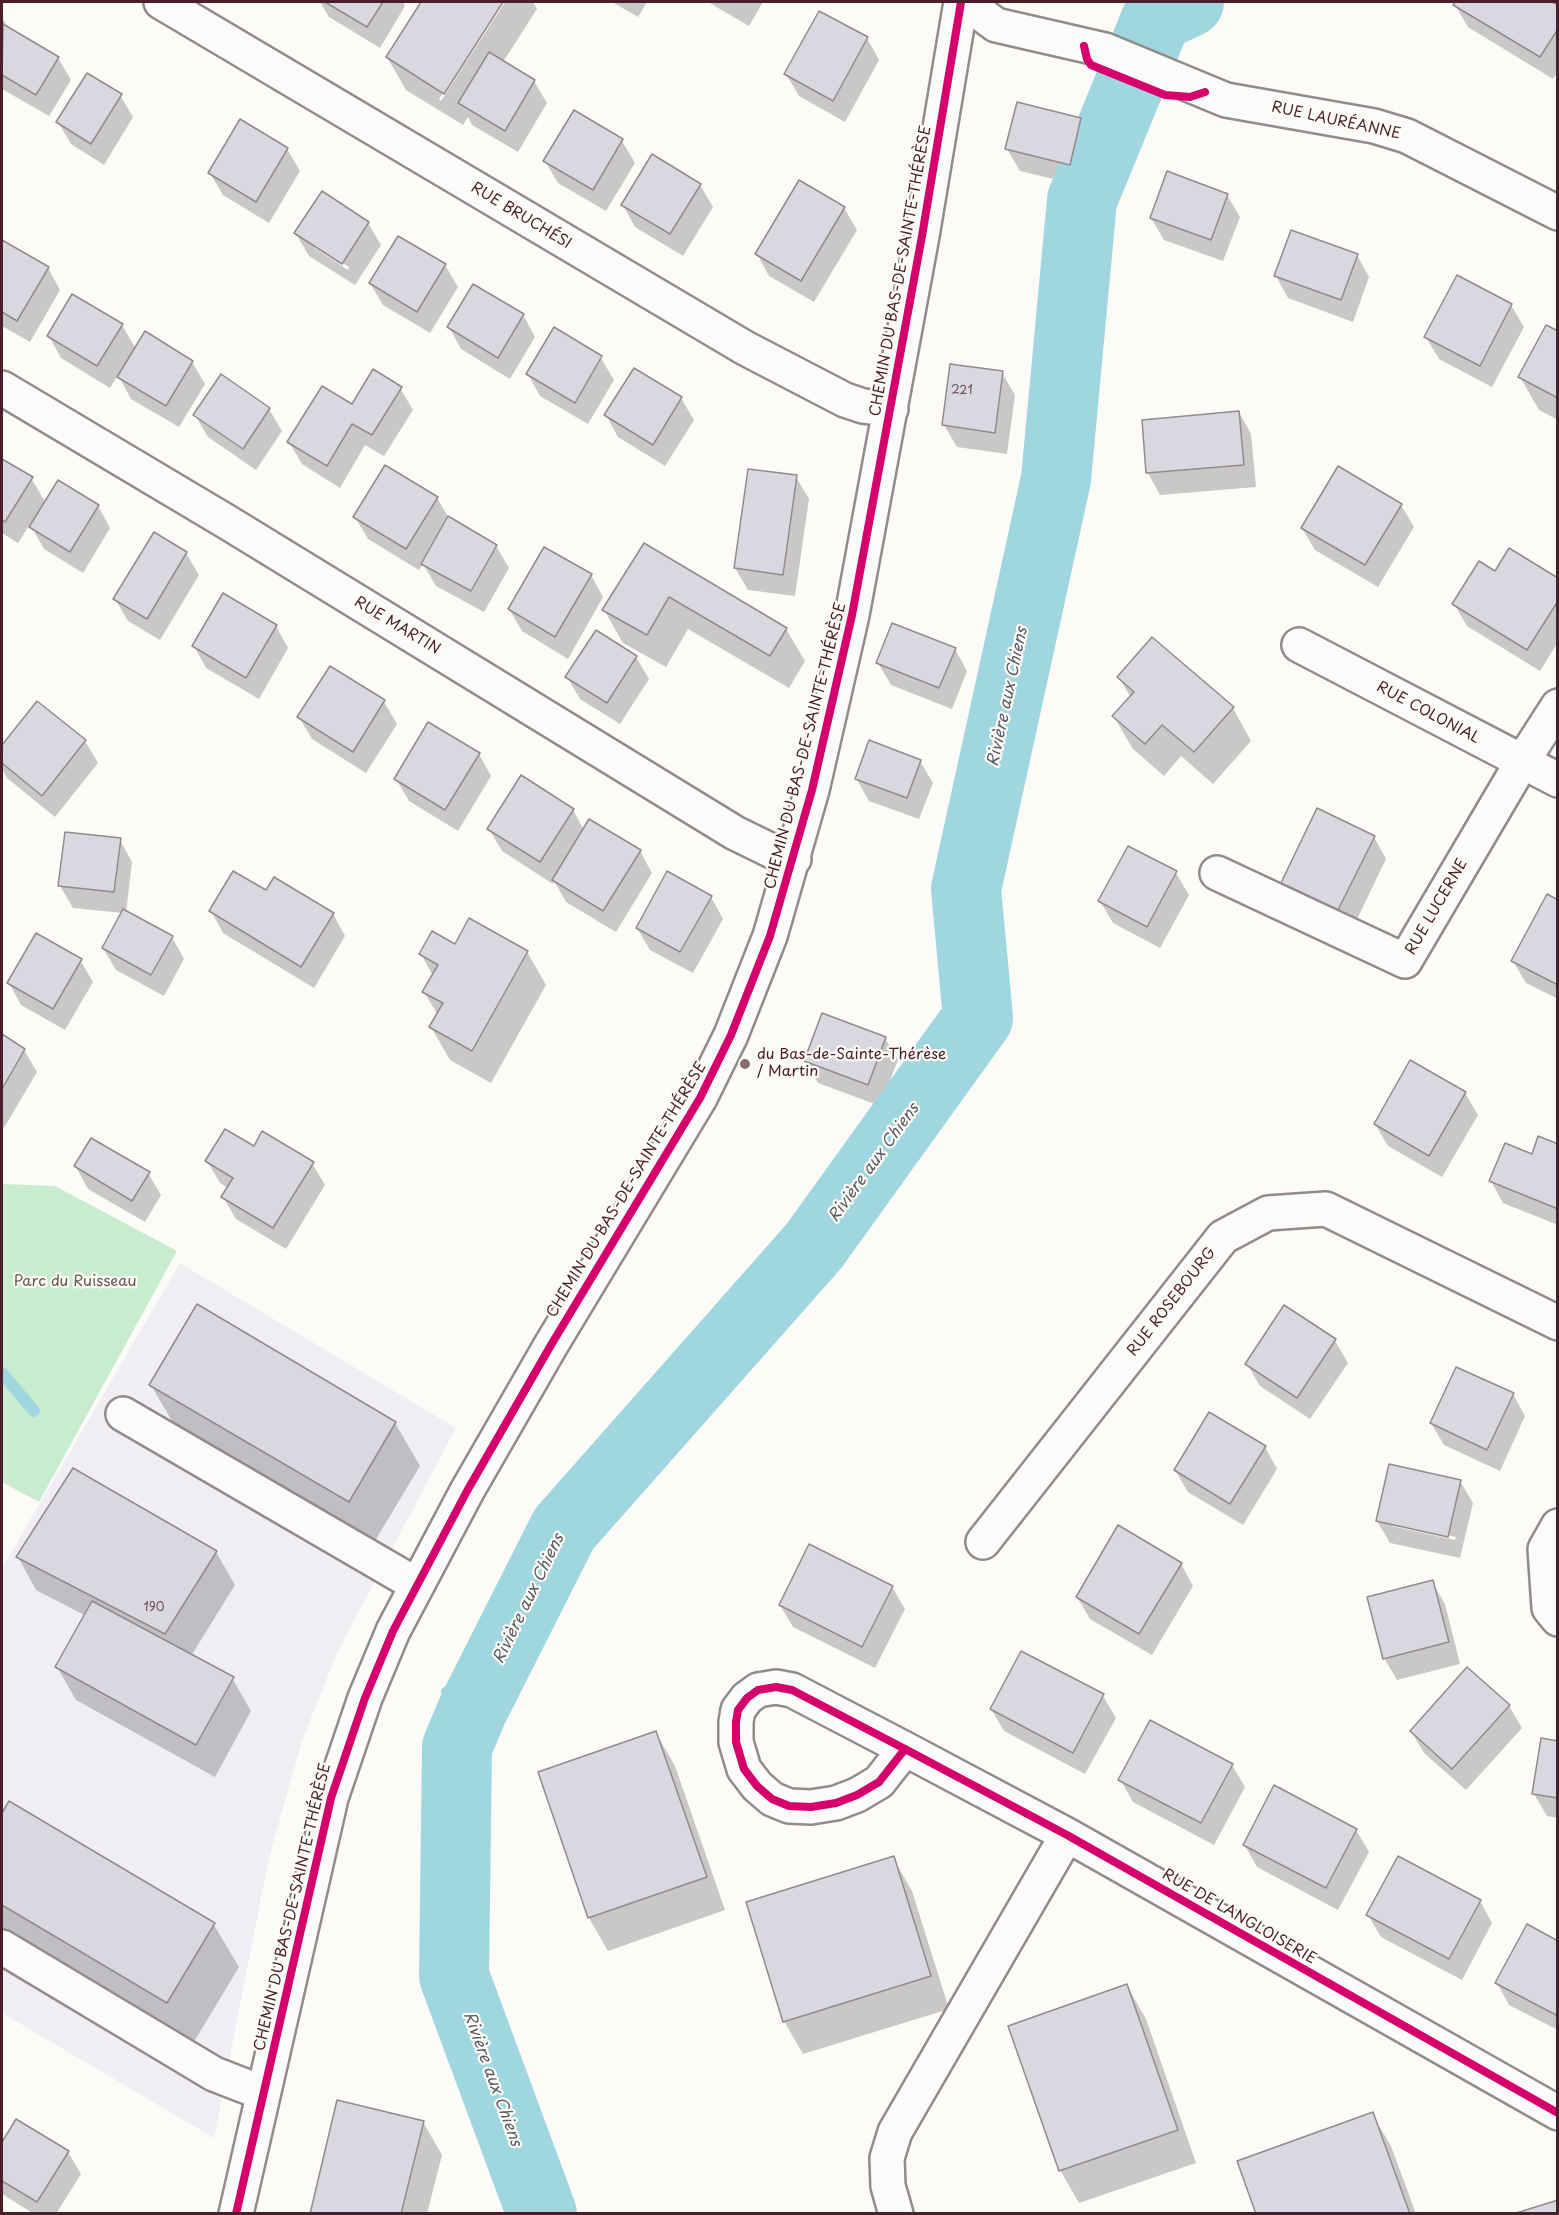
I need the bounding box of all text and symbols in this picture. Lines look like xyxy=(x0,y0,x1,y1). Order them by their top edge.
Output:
street label: RUE LAURÉANNE xyxy=(1270,98,1402,144)
street label: CHEMIN DU BAS-DE-SAINTE-THÉRÈSE xyxy=(867,124,935,418)
street label: RUE BRUCHÉSI xyxy=(467,179,575,253)
house number: 221 xyxy=(951,384,973,398)
street label: RUE MARTIN xyxy=(351,593,443,659)
street label: CHEMIN DU BAS-DE-SAINTE-THÉRÈSE xyxy=(762,601,850,891)
water label: Rivière aux Chiens xyxy=(984,626,1032,768)
street label: RUE COLONIAL xyxy=(1373,678,1483,748)
street label: RUE LUCERNE xyxy=(1402,856,1472,958)
place label: du Bas-de-Sainte-Thérèse / Martin xyxy=(757,1046,946,1081)
marker: du Bas-de-Sainte-Thérèse / Martin xyxy=(738,1057,752,1071)
street label: CHEMIN DU BAS-DE-SAINTE-THÉRÈSE xyxy=(543,1059,711,1321)
water label: Rivière aux Chiens xyxy=(825,1100,923,1226)
street label: RUE ROSEBOURG xyxy=(1124,1244,1220,1360)
park label: Parc du Ruisseau xyxy=(13,1273,137,1291)
water label: Rivière aux Chiens xyxy=(489,1531,569,1667)
house number: 190 xyxy=(143,1601,165,1615)
street label: CHEMIN DU BAS-DE-SAINTE-THÉRÈSE xyxy=(251,1761,335,2053)
street label: RUE DE LANGLOISERIE xyxy=(1159,1866,1319,1968)
water label: Rivière aux Chiens xyxy=(459,2009,525,2149)

